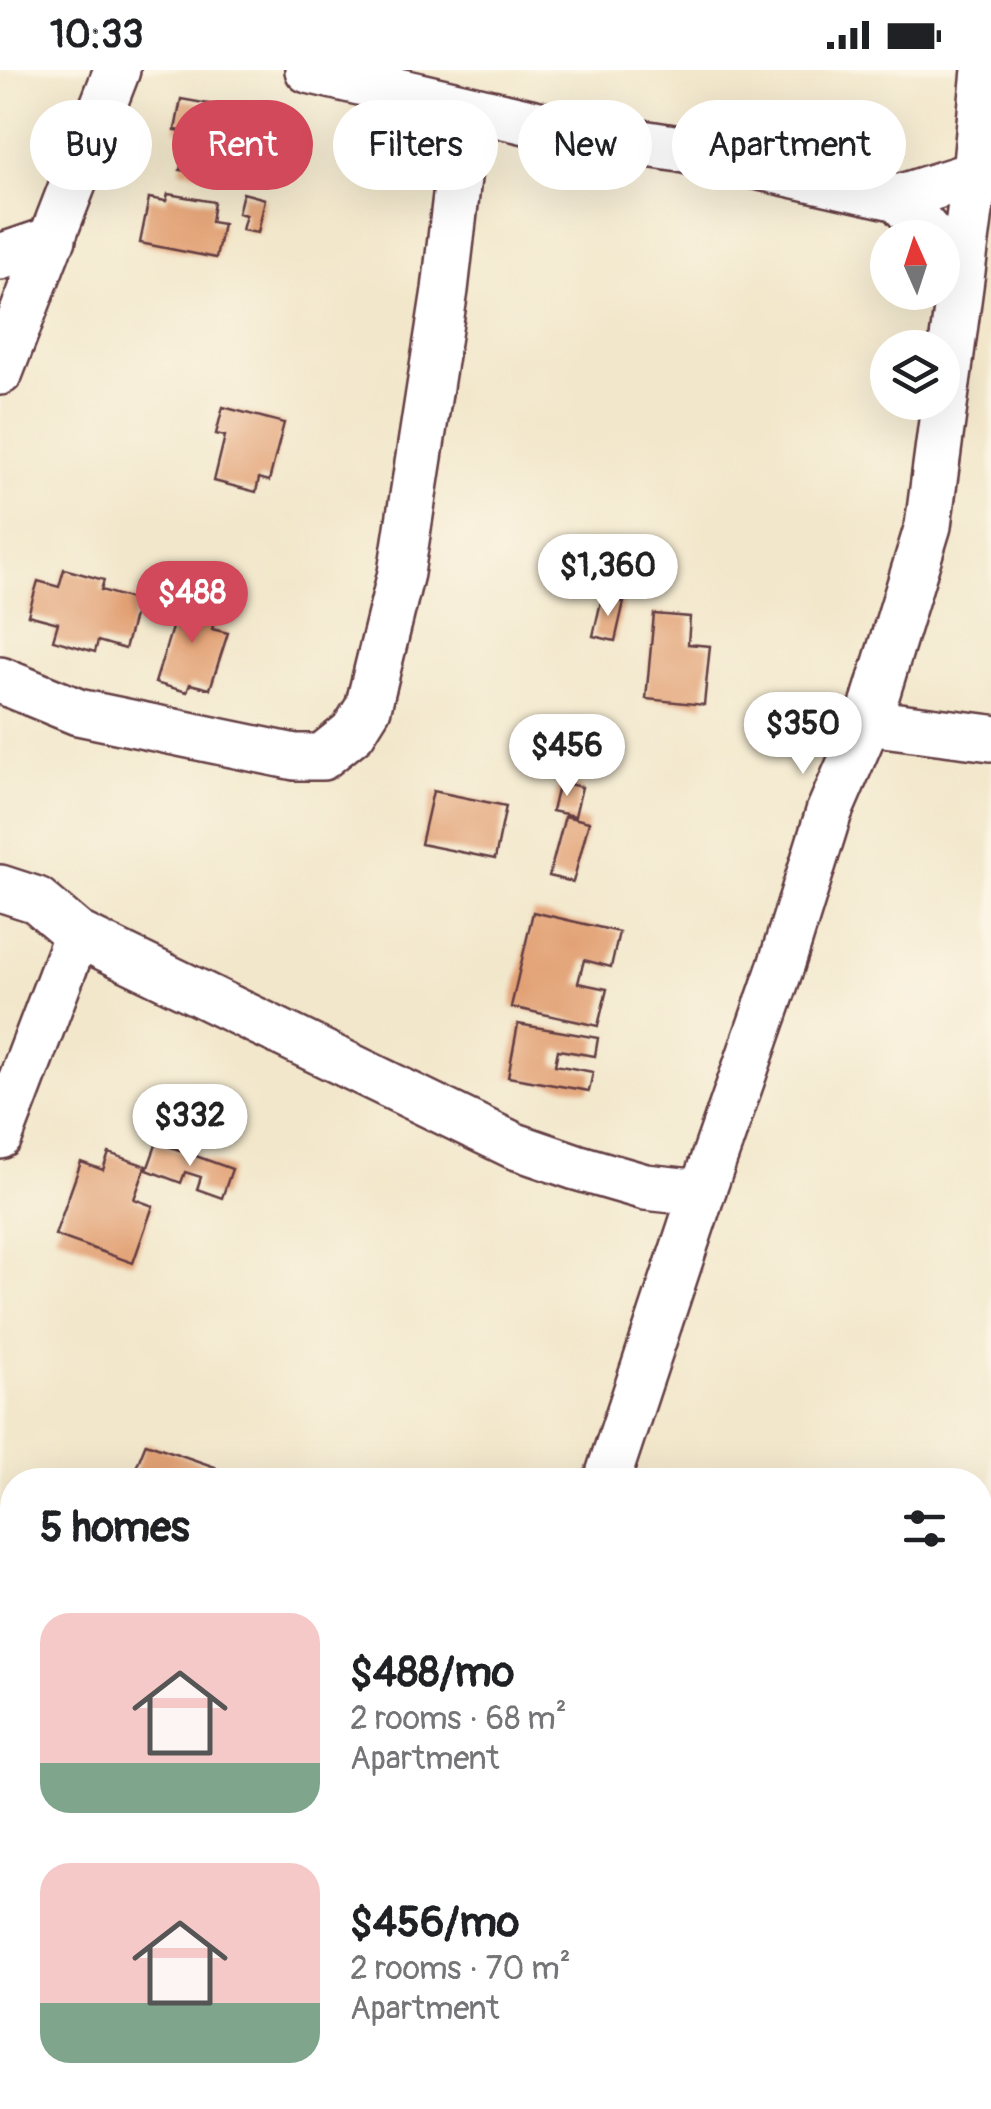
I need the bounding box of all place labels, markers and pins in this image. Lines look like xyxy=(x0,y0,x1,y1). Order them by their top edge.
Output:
pin: $1,360 xyxy=(527,534,689,619)
pin: $488 xyxy=(133,561,251,646)
pin: $350 xyxy=(744,692,862,777)
pin: $456 xyxy=(508,714,626,799)
pin: $332 xyxy=(131,1084,249,1169)

